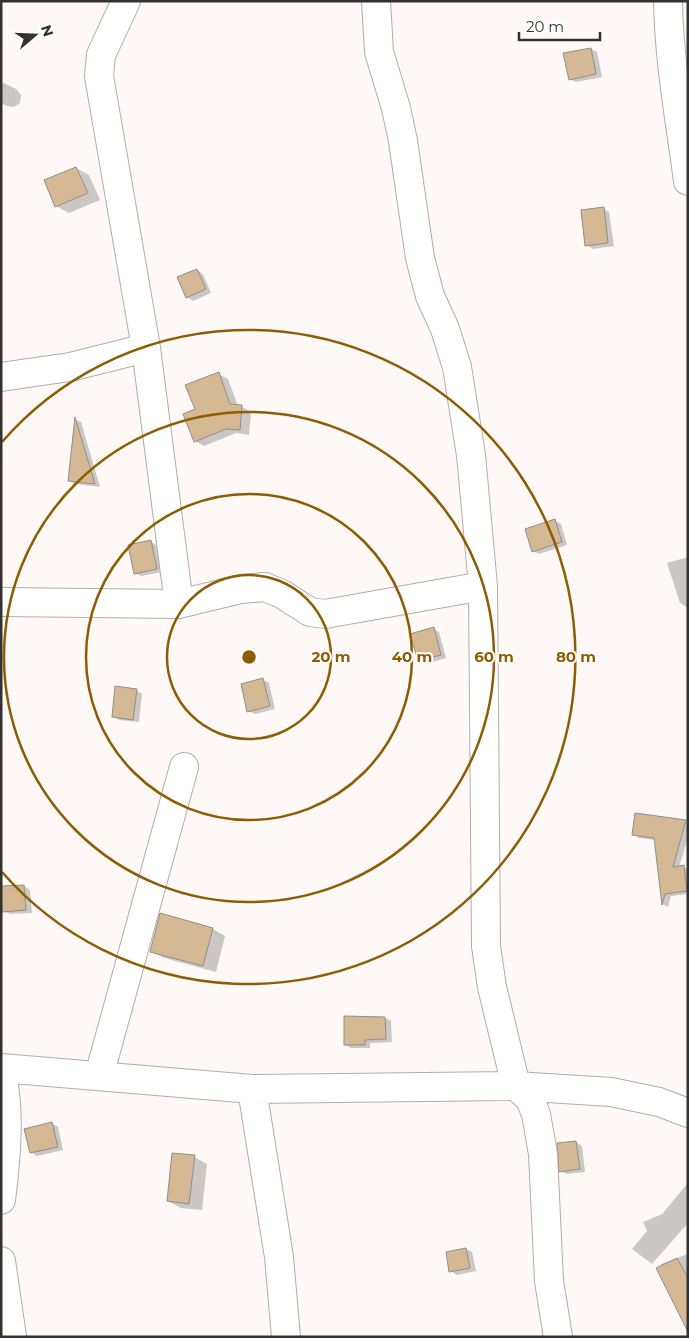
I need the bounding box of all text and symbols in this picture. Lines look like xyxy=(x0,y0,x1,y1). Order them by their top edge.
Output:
north arrow xyxy=(10,10,60,60)
scale bar xyxy=(519,10,600,42)
text: 20 m xyxy=(526,17,564,36)
text: N xyxy=(37,22,58,39)
text: 20 m xyxy=(311,647,351,666)
text: 40 m xyxy=(392,647,432,666)
text: 60 m xyxy=(474,647,514,666)
text: 80 m xyxy=(556,647,596,666)
centre of rings xyxy=(240,648,258,666)

